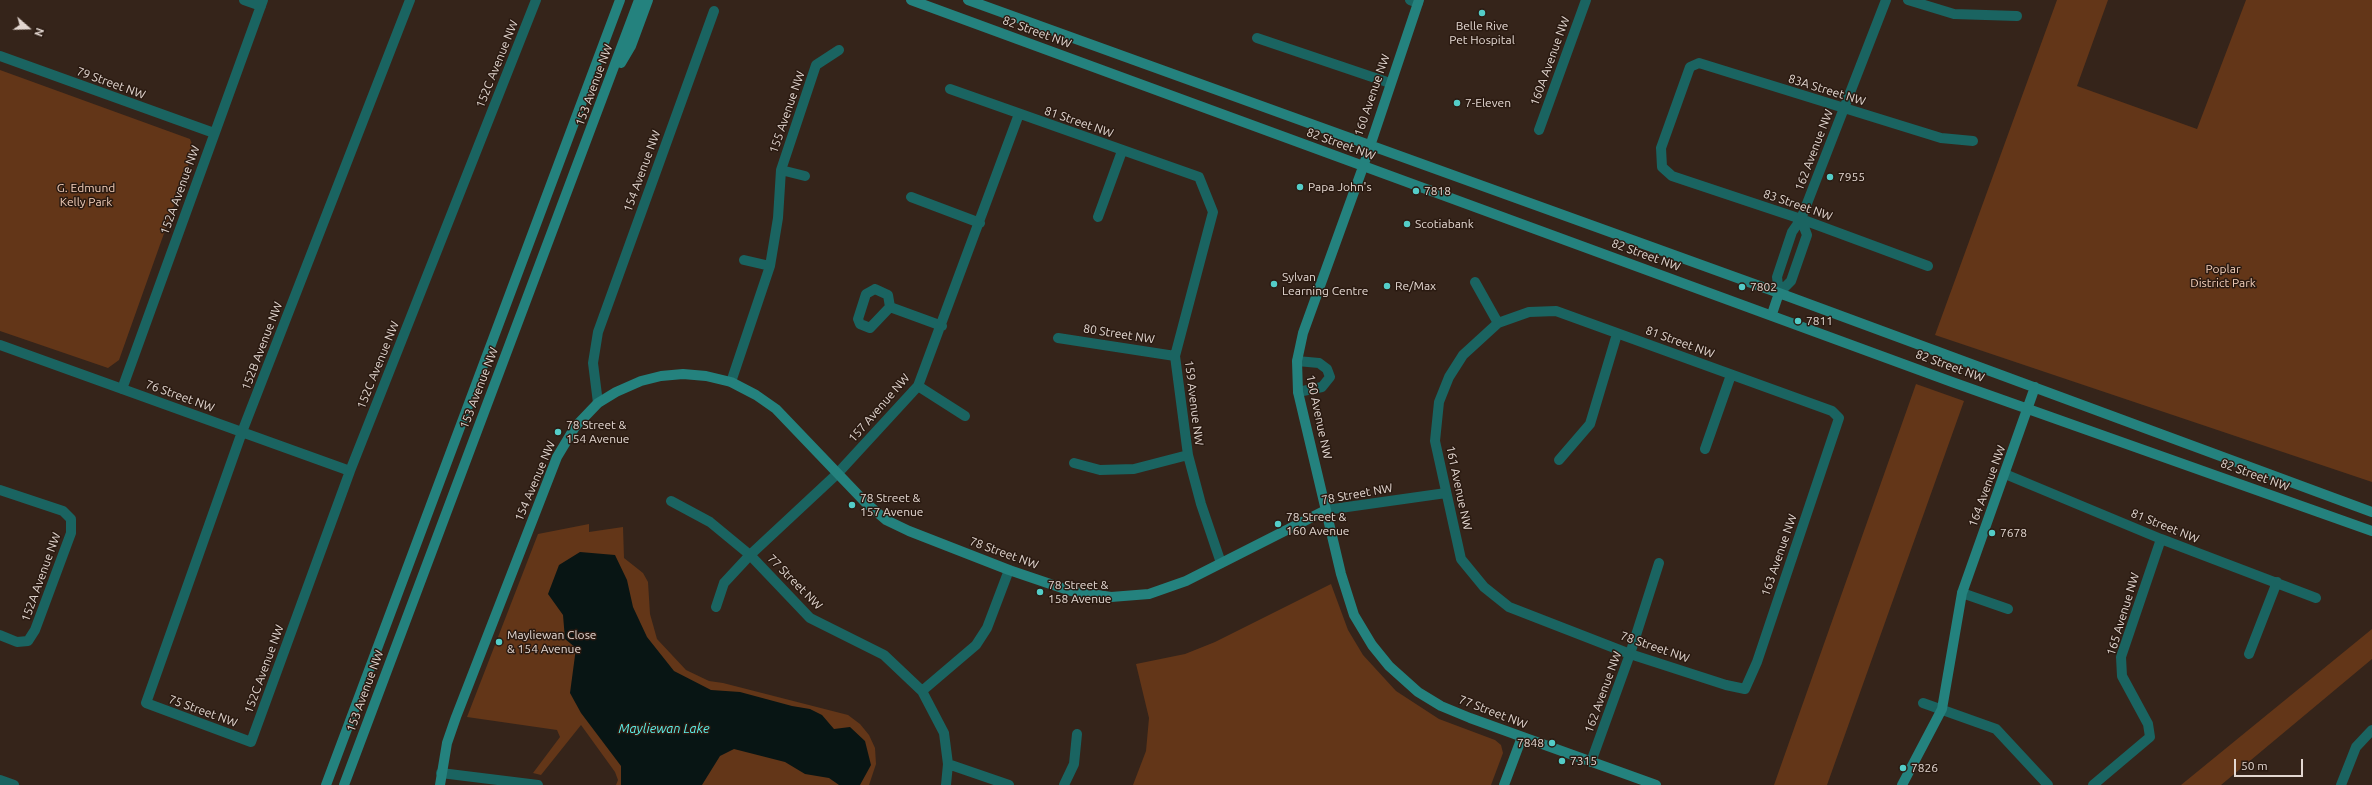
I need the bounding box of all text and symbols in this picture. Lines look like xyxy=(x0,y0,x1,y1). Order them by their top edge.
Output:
north arrow xyxy=(8,8,48,48)
marker: Belle Rive Pet Hospital xyxy=(1477,8,1487,18)
street label: 82 Street NW xyxy=(1001,13,1073,51)
street label: 160A Avenue NW xyxy=(1527,15,1573,107)
street label: 152C Avenue NW xyxy=(473,18,521,110)
place label: Belle Rive Pet Hospital xyxy=(1449,19,1515,47)
text: N xyxy=(32,26,46,38)
street label: 153 Avenue NW xyxy=(573,42,615,128)
street label: 160 Avenue NW xyxy=(1351,52,1393,138)
street label: 79 Street NW xyxy=(75,64,147,102)
street label: 155 Avenue NW xyxy=(766,69,808,155)
street label: 83A Street NW xyxy=(1787,71,1867,109)
place label: 7-Eleven xyxy=(1465,96,1511,110)
marker: 7-Eleven xyxy=(1452,98,1462,108)
street label: 81 Street NW xyxy=(1043,103,1115,141)
street label: 162 Avenue NW xyxy=(1792,107,1836,193)
street label: 82 Street NW xyxy=(1305,125,1377,163)
street label: 154 Avenue NW xyxy=(621,128,663,214)
street label: 152A Avenue NW xyxy=(157,144,203,236)
place label: 7955 xyxy=(1838,170,1865,184)
marker: 7955 xyxy=(1825,172,1835,182)
place label: Papa John's xyxy=(1308,180,1372,194)
park label: G. Edmund Kelly Park xyxy=(57,181,115,209)
marker: Papa John's xyxy=(1295,182,1305,192)
place label: 7818 xyxy=(1424,184,1451,198)
marker: 7818 xyxy=(1411,186,1421,196)
street label: 83 Street NW xyxy=(1762,186,1834,224)
place label: Scotiabank xyxy=(1415,217,1474,231)
marker: Scotiabank xyxy=(1402,219,1412,229)
street label: 82 Street NW xyxy=(1610,236,1682,274)
park label: Poplar District Park xyxy=(2190,262,2256,290)
place label: Sylvan Learning Centre xyxy=(1282,270,1368,298)
marker: Sylvan Learning Centre xyxy=(1269,279,1279,289)
place label: Re/Max xyxy=(1395,279,1436,293)
place label: 7802 xyxy=(1750,280,1777,294)
marker: Re/Max xyxy=(1382,281,1392,291)
marker: 7802 xyxy=(1737,282,1747,292)
street label: 152B Avenue NW xyxy=(239,300,285,392)
place label: 7811 xyxy=(1806,314,1833,328)
marker: 7811 xyxy=(1793,316,1803,326)
street label: 152C Avenue NW xyxy=(354,319,402,411)
street label: 80 Street NW xyxy=(1082,321,1156,347)
street label: 81 Street NW xyxy=(1644,323,1716,361)
street label: 153 Avenue NW xyxy=(457,345,501,431)
street label: 82 Street NW xyxy=(1914,347,1986,385)
street label: 159 Avenue NW xyxy=(1182,360,1206,446)
street label: 157 Avenue NW xyxy=(845,371,913,445)
street label: 160 Avenue NW xyxy=(1303,373,1335,461)
street label: 76 Street NW xyxy=(144,377,216,415)
place label: 78 Street & 154 Avenue xyxy=(566,418,629,446)
marker: 78 Street & 154 Avenue xyxy=(553,427,563,437)
street label: 154 Avenue NW xyxy=(512,439,558,523)
street label: 164 Avenue NW xyxy=(1966,443,2008,529)
street label: 161 Avenue NW xyxy=(1443,444,1475,532)
street label: 82 Street NW xyxy=(2219,456,2291,494)
street label: 78 Street NW xyxy=(1320,481,1394,507)
place label: 78 Street & 157 Avenue xyxy=(860,491,923,519)
marker: 78 Street & 157 Avenue xyxy=(847,500,857,510)
street label: 81 Street NW xyxy=(2129,506,2201,546)
place label: 78 Street & 160 Avenue xyxy=(1286,510,1349,538)
street label: 163 Avenue NW xyxy=(1758,512,1800,598)
marker: 78 Street & 160 Avenue xyxy=(1273,519,1283,529)
place label: 7678 xyxy=(2000,526,2027,540)
marker: 7678 xyxy=(1987,528,1997,538)
street label: 152A Avenue NW xyxy=(18,531,64,623)
street label: 78 Street NW xyxy=(968,534,1040,572)
street label: 77 Street NW xyxy=(764,551,826,613)
street label: 165 Avenue NW xyxy=(2104,571,2142,657)
place label: 78 Street & 158 Avenue xyxy=(1048,578,1111,606)
marker: 78 Street & 158 Avenue xyxy=(1035,587,1045,597)
street label: 152C Avenue NW xyxy=(241,623,287,715)
place label: Mayliewan Close & 154 Avenue xyxy=(507,628,596,656)
street label: 78 Street NW xyxy=(1619,628,1691,666)
marker: Mayliewan Close & 154 Avenue xyxy=(494,637,504,647)
street label: 153 Avenue NW xyxy=(344,648,386,734)
street label: 162 Avenue NW xyxy=(1582,649,1624,735)
street label: 75 Street NW xyxy=(167,692,239,730)
street label: 77 Street NW xyxy=(1457,692,1529,732)
water label: Mayliewan Lake xyxy=(619,721,709,737)
place label: 7848 xyxy=(1517,736,1544,750)
marker: 7848 xyxy=(1547,738,1557,748)
scale bar xyxy=(2236,751,2305,777)
place label: 7315 xyxy=(1570,754,1597,768)
marker: 7315 xyxy=(1557,756,1567,766)
text: 50 m xyxy=(2241,759,2268,772)
place label: 7826 xyxy=(1911,761,1938,775)
marker: 7826 xyxy=(1898,763,1908,773)

